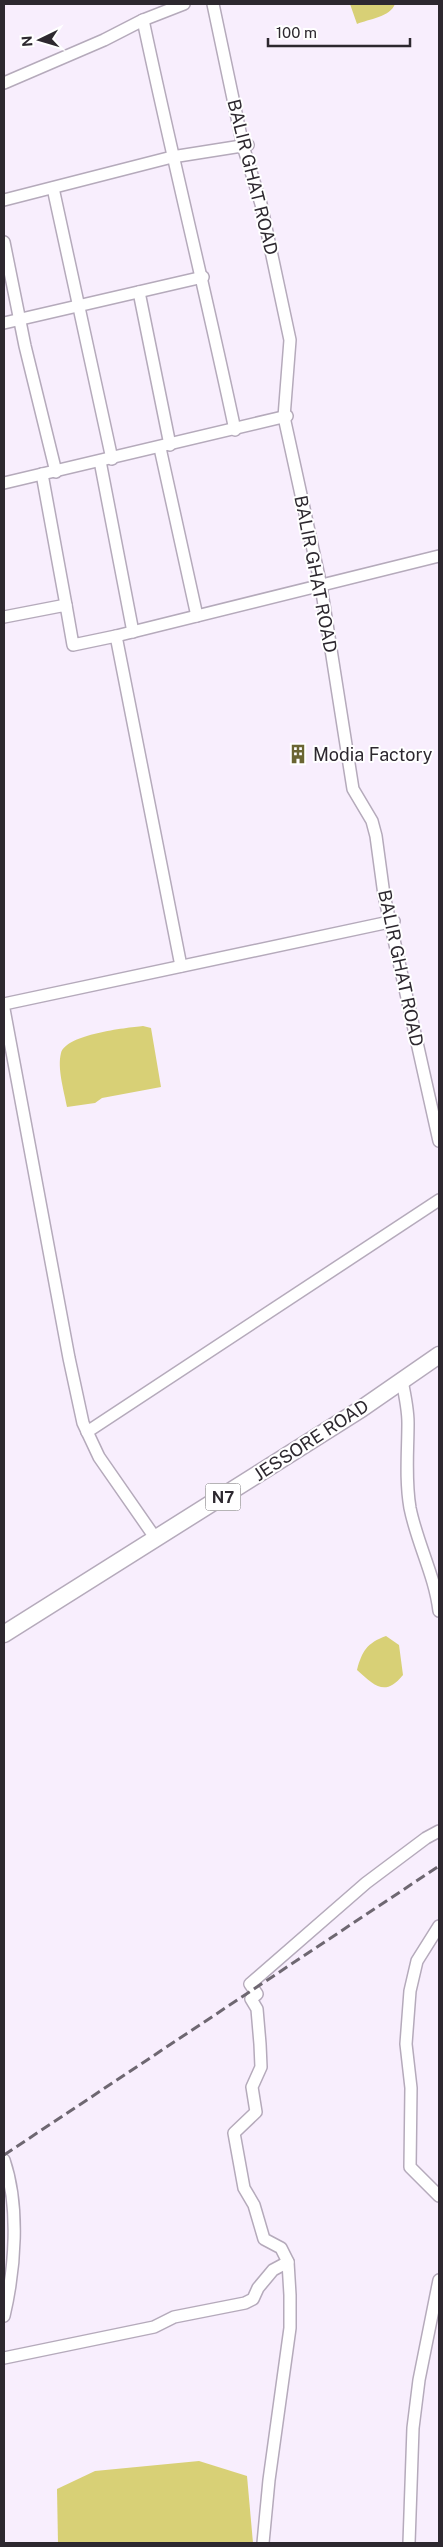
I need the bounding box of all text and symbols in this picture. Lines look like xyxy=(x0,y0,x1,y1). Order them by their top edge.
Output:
north arrow xyxy=(15,15,65,65)
scale bar xyxy=(268,15,410,47)
text: 100 m xyxy=(276,24,317,41)
text: N xyxy=(19,35,35,47)
street label: BALIR GHAT ROAD xyxy=(223,97,283,257)
street label: BALIR GHAT ROAD xyxy=(290,494,342,654)
building icon: Modia Factory xyxy=(287,743,309,765)
place label: Modia Factory xyxy=(313,744,433,765)
street label: BALIR GHAT ROAD xyxy=(374,888,428,1048)
street label: JESSORE ROAD xyxy=(250,1395,372,1485)
road number: N7 xyxy=(206,1484,240,1510)

